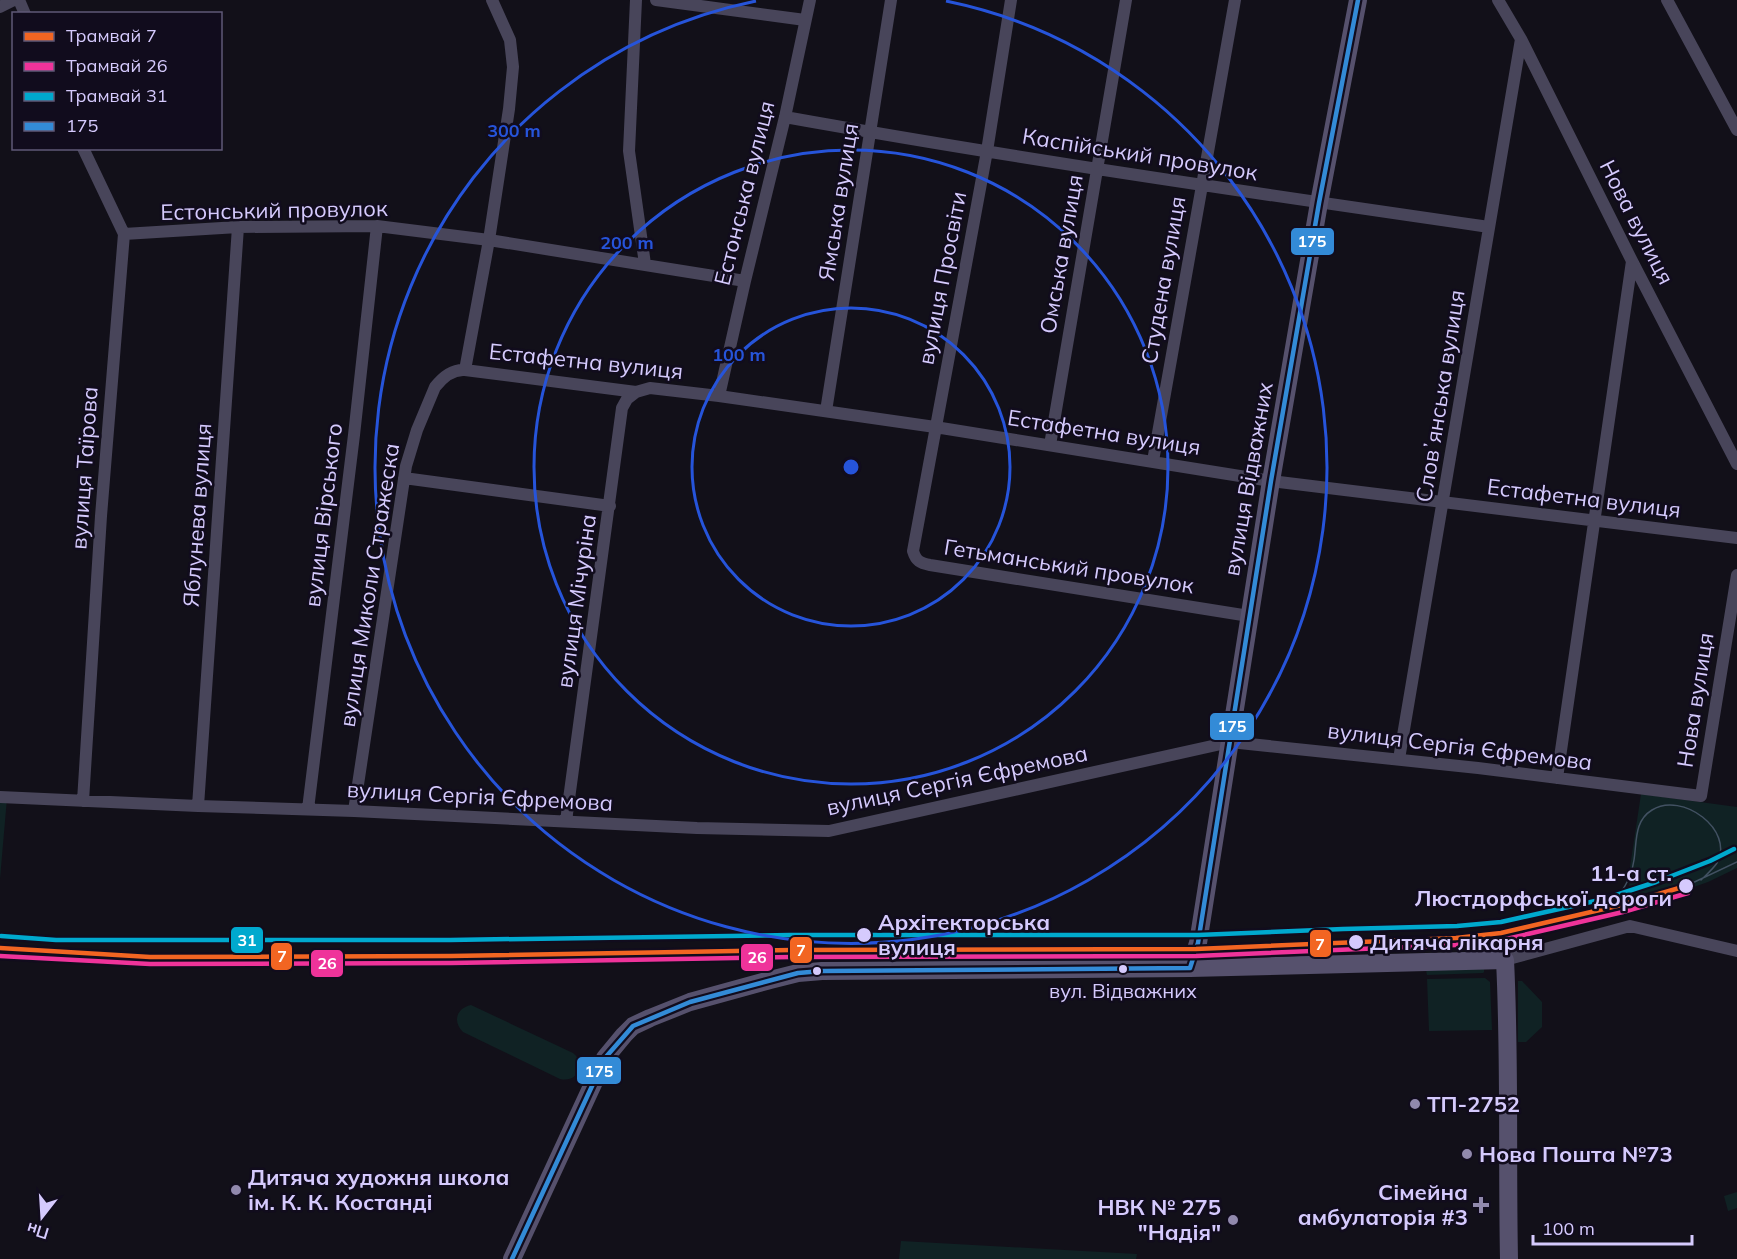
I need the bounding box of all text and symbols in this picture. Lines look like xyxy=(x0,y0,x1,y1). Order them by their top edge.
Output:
legend xyxy=(12,12,222,150)
text: Трамвай 7 xyxy=(66,24,157,47)
text: Трамвай 26 xyxy=(66,54,168,77)
text: Трамвай 31 xyxy=(66,84,168,107)
street label: Естонська вулиця xyxy=(708,98,780,288)
text: 175 xyxy=(66,114,99,137)
text: 300 m xyxy=(487,119,541,142)
street label: Ямська вулиця xyxy=(812,121,864,283)
street label: Каспійський провулок xyxy=(1020,122,1260,186)
street label: Нова вулиця xyxy=(1594,155,1680,289)
street label: Омська вулиця xyxy=(1033,172,1089,336)
street label: вулиця Просвіти xyxy=(911,189,973,367)
street label: Естонський провулок xyxy=(160,194,388,226)
street label: Студена вулиця xyxy=(1134,194,1192,366)
line badge: 175 xyxy=(1290,227,1335,256)
text: 200 m xyxy=(600,231,654,254)
text: 175 xyxy=(1298,231,1327,251)
street label: Словʼянська вулиця xyxy=(1409,288,1471,504)
street label: Естафетна вулиця xyxy=(488,337,684,385)
text: 100 m xyxy=(712,343,766,366)
street label: вулиця Відважних xyxy=(1217,380,1279,578)
street label: вулиця Таїрова xyxy=(64,386,104,550)
street label: Естафетна вулиця xyxy=(1006,403,1202,461)
street label: вулиця Вірського xyxy=(298,421,348,609)
street label: Яблунева вулиця xyxy=(177,422,217,608)
street label: вулиця Миколи Стражеска xyxy=(333,441,405,729)
centre of rings xyxy=(841,457,861,477)
street label: Естафетна вулиця xyxy=(1486,472,1682,524)
street label: вулиця Мічуріна xyxy=(550,512,602,690)
street label: Гетьманський провулок xyxy=(942,532,1196,600)
street label: Нова вулиця xyxy=(1671,631,1719,769)
line badge: 175 xyxy=(1209,712,1255,741)
text: 175 xyxy=(1218,716,1247,736)
street label: вулиця Сергія Єфремова xyxy=(1326,716,1594,776)
street label: вулиця Сергія Єфремова xyxy=(824,739,1090,821)
street label: вулиця Сергія Єфремова xyxy=(346,775,614,817)
place label: 11-а ст. Люстдорфської дороги xyxy=(1415,859,1672,912)
marker: 11-а ст. Люстдорфської дороги xyxy=(1677,877,1695,895)
place label: Архітекторська вулиця xyxy=(878,908,1050,961)
line badge: 31 xyxy=(230,926,264,954)
marker: Архітекторська вулиця xyxy=(855,926,873,944)
place label: Дитяча лікарня xyxy=(1370,928,1544,956)
line badge: 7 xyxy=(1309,929,1332,958)
text: 31 xyxy=(237,930,257,950)
marker: Дитяча лікарня xyxy=(1347,933,1365,951)
text: 7 xyxy=(1315,934,1325,954)
line badge: 7 xyxy=(789,936,813,964)
text: 7 xyxy=(796,940,806,960)
line badge: 7 xyxy=(270,942,293,971)
line badge: 26 xyxy=(740,943,774,972)
text: 7 xyxy=(277,946,287,966)
text: 26 xyxy=(747,947,767,967)
line badge: 26 xyxy=(310,949,344,978)
text: 26 xyxy=(317,953,337,973)
marker: вул. Відважних xyxy=(1117,963,1129,975)
unlabelled marker xyxy=(811,965,823,977)
place label: вул. Відважних xyxy=(1049,978,1197,1003)
line badge: 175 xyxy=(576,1056,622,1085)
text: 175 xyxy=(585,1061,614,1081)
place label: ТП-2752 xyxy=(1427,1090,1520,1118)
marker: ТП-2752 xyxy=(1408,1097,1422,1111)
place label: Нова Пошта №73 xyxy=(1479,1140,1673,1168)
marker: Нова Пошта №73 xyxy=(1460,1147,1474,1161)
place label: Дитяча художня школа ім. К. К. Костанді xyxy=(248,1163,510,1216)
place label: Сімейна амбулаторія #3 xyxy=(1298,1178,1468,1231)
marker: Дитяча художня школа ім. К. К. Костанді xyxy=(229,1183,243,1197)
north arrow xyxy=(12,1187,72,1247)
place label: НВК № 275 "Надія" xyxy=(1097,1193,1221,1246)
marker: Сімейна амбулаторія #3 xyxy=(1472,1196,1490,1214)
scale bar xyxy=(1533,1208,1692,1246)
marker: НВК № 275 "Надія" xyxy=(1226,1213,1240,1227)
text: 100 m xyxy=(1542,1217,1595,1240)
text: Пн xyxy=(24,1219,51,1244)

